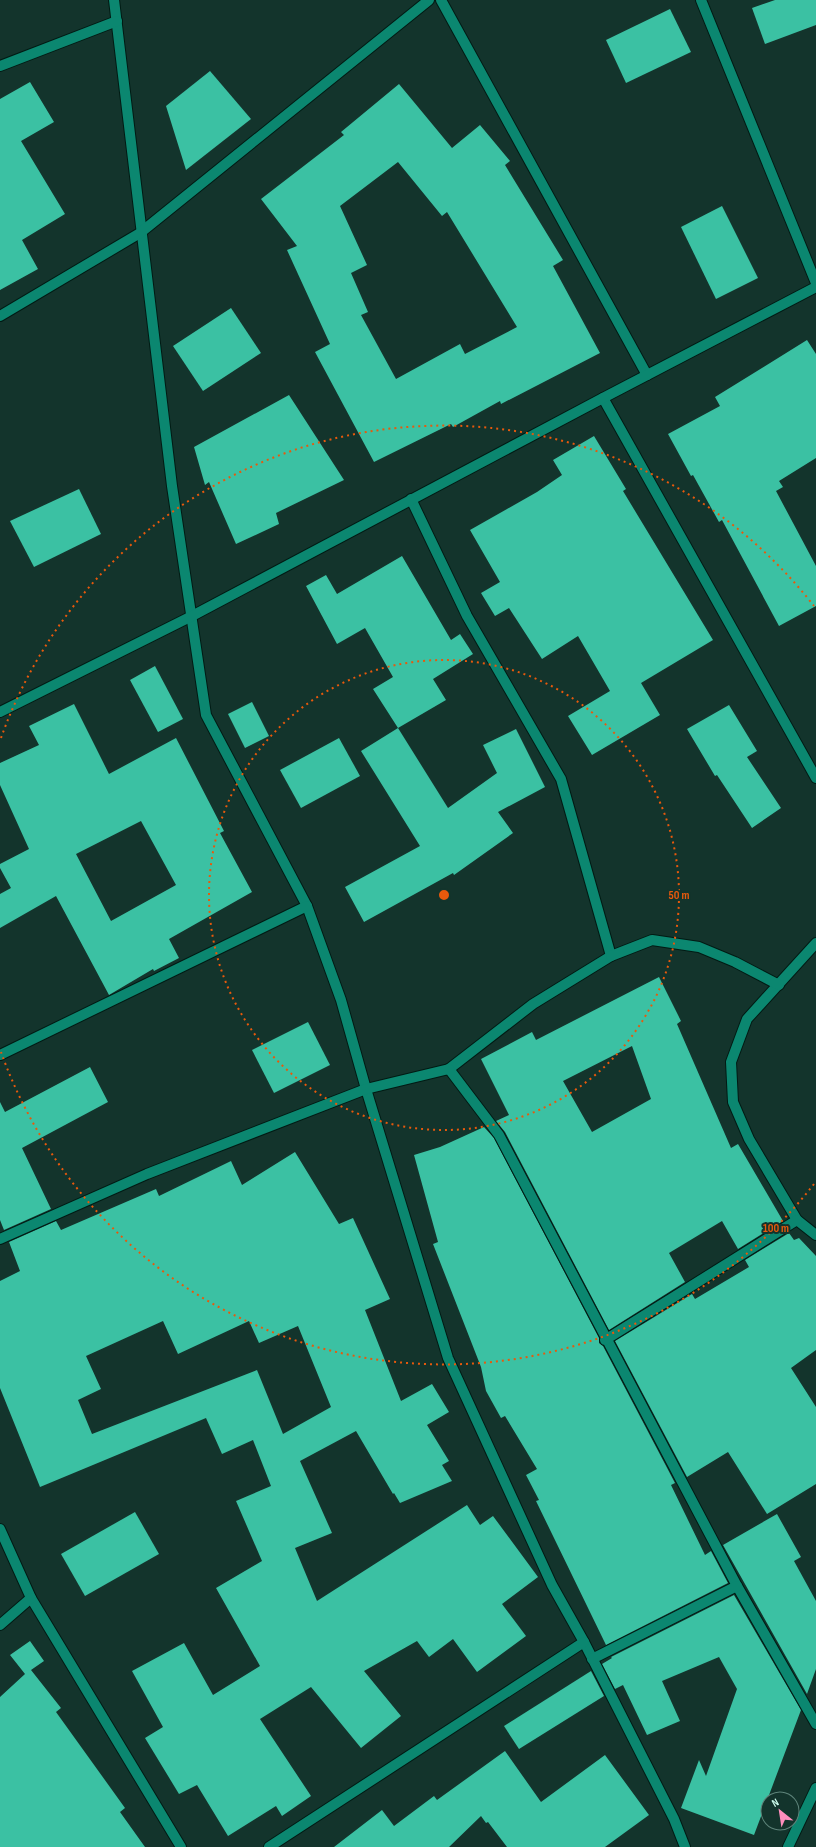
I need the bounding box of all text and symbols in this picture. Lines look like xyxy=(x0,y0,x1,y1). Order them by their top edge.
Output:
centre of rings xyxy=(437,888,451,902)
text: 50 m xyxy=(669,888,689,903)
text: 100 m xyxy=(763,1221,789,1236)
north arrow xyxy=(760,1791,800,1831)
text: N xyxy=(769,1796,781,1810)

